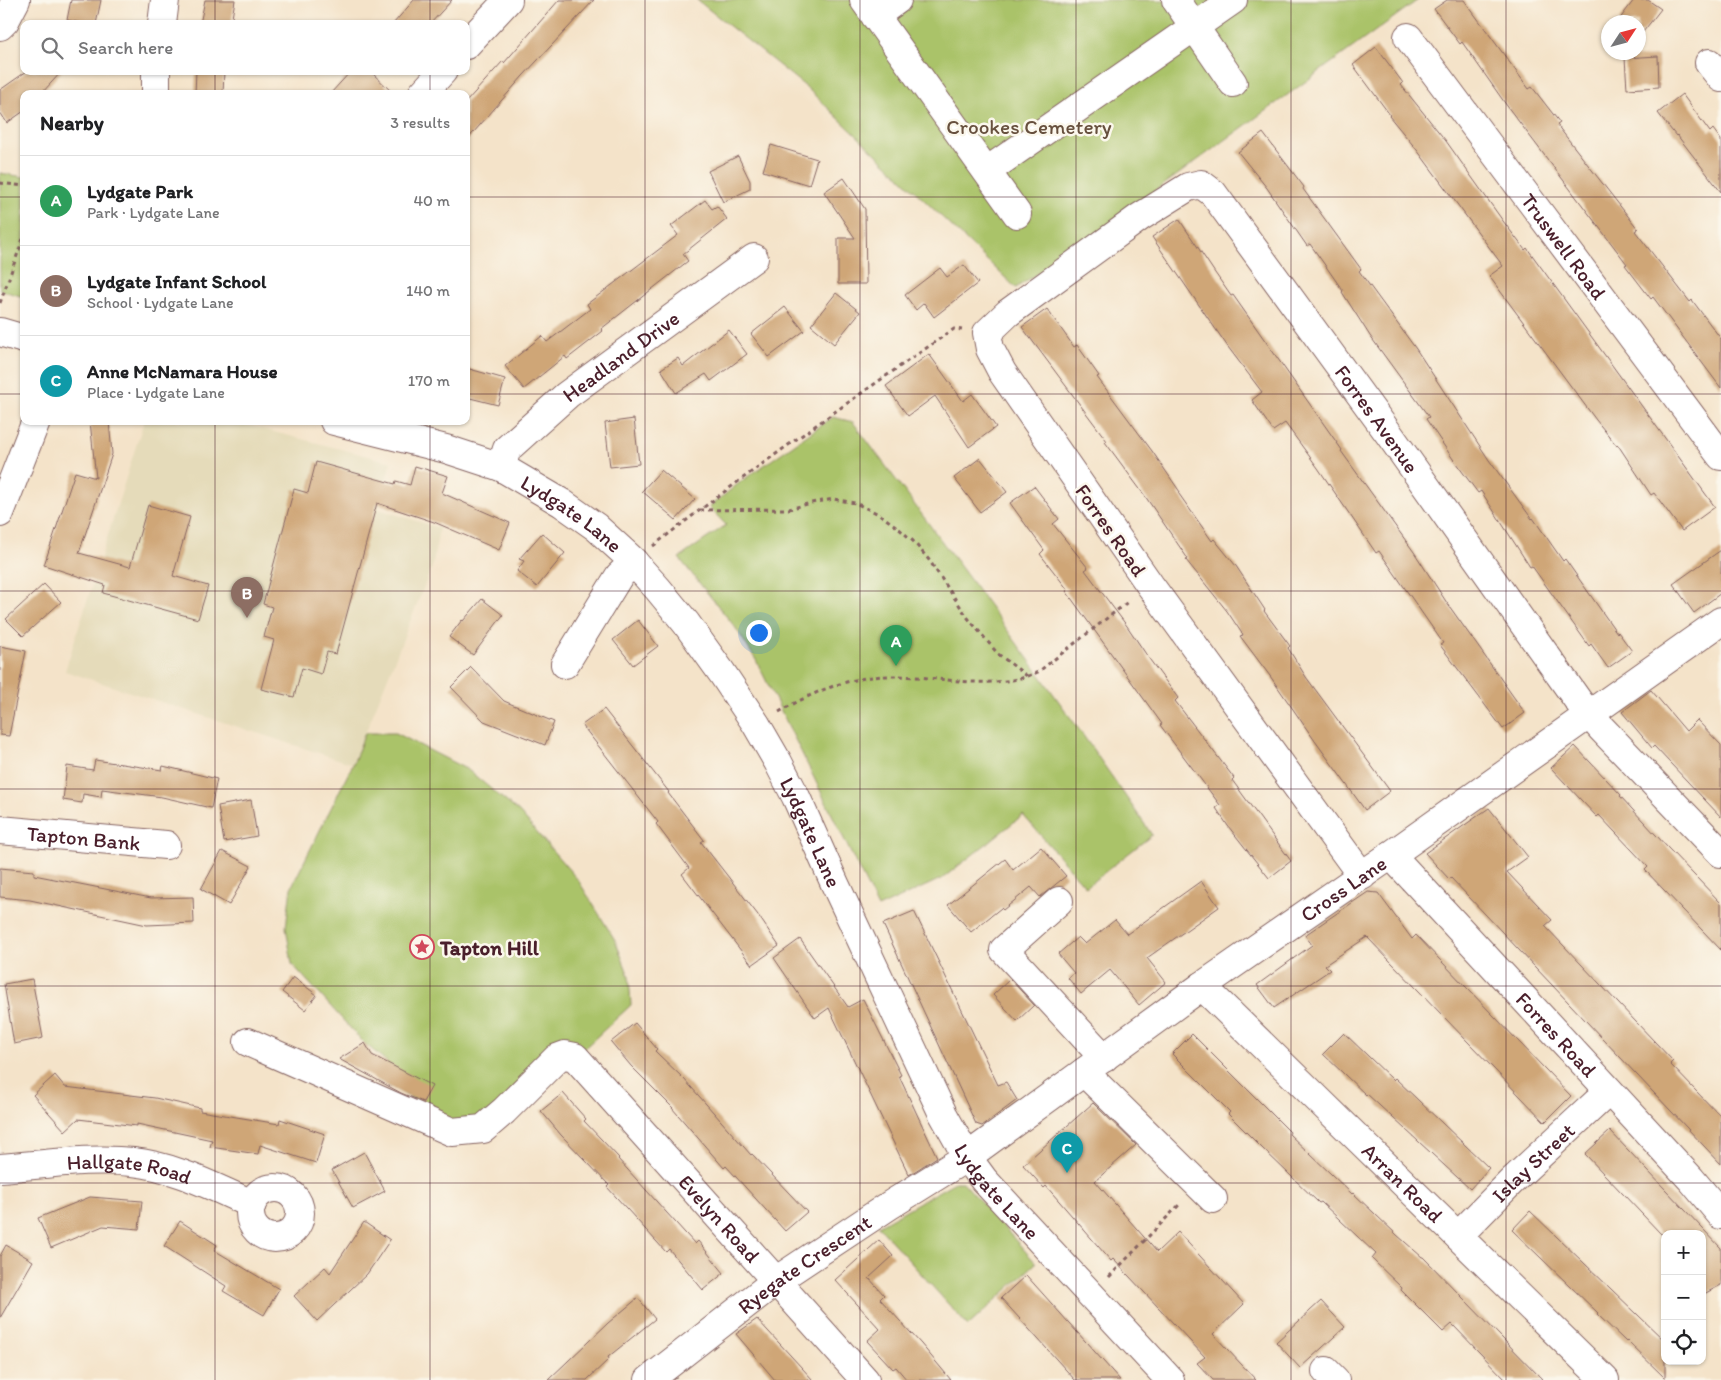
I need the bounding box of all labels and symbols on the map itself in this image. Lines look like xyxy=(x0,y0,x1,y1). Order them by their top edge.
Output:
north arrow xyxy=(1601,15,1646,60)
park label: Crookes Cemetery xyxy=(946,114,1112,139)
street label: Truswell Road xyxy=(1516,188,1612,305)
street label: Headland Drive xyxy=(557,305,684,407)
street label: Forres Avenue xyxy=(1330,360,1425,477)
street label: Lydgate Lane xyxy=(517,469,628,557)
street label: Forres Road xyxy=(1070,479,1152,581)
pin: B xyxy=(231,577,263,618)
your location xyxy=(746,620,772,646)
pin: A xyxy=(880,625,912,666)
street label: Lydgate Lane xyxy=(775,773,847,891)
street label: Tapton Bank xyxy=(26,820,142,855)
street label: Cross Lane xyxy=(1295,850,1391,927)
place icon: Tapton Hill xyxy=(409,934,435,960)
place label: Tapton Hill xyxy=(439,935,540,961)
street label: Forres Road xyxy=(1511,986,1603,1082)
street label: Islay Street xyxy=(1486,1117,1579,1207)
pin: C xyxy=(1051,1132,1083,1173)
street label: Arran Road xyxy=(1357,1137,1449,1228)
street label: Lydgate Lane xyxy=(949,1139,1045,1244)
street label: Hallgate Road xyxy=(66,1148,195,1189)
street label: Evelyn Road xyxy=(674,1169,765,1267)
street label: Ryegate Crescent xyxy=(732,1209,876,1319)

